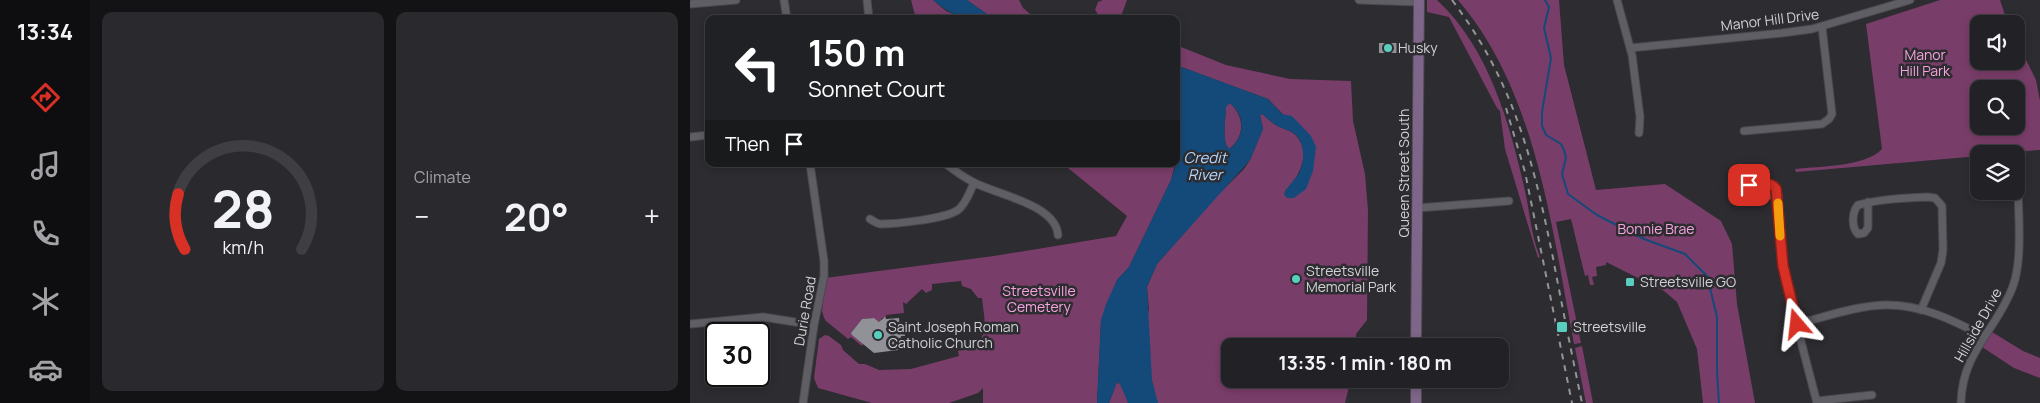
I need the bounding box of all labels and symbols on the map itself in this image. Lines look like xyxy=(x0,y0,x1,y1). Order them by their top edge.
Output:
street label: Manor Hill Drive xyxy=(1720,4,1820,35)
place label: Husky xyxy=(1398,38,1438,57)
marker: Husky xyxy=(1382,42,1394,54)
park label: Manor Hill Park xyxy=(1900,45,1951,80)
street label: Queen Street South xyxy=(1394,109,1413,237)
water label: Credit River xyxy=(1183,147,1229,185)
pin xyxy=(1728,164,1770,206)
park label: Bonnie Brae xyxy=(1617,219,1695,238)
place label: Streetsville Memorial Park xyxy=(1306,261,1397,296)
place label: Streetsville GO xyxy=(1640,272,1736,291)
marker: Streetsville Memorial Park xyxy=(1290,273,1302,285)
street label: Durie Road xyxy=(789,275,820,347)
marker: Streetsville GO xyxy=(1624,276,1636,288)
park label: Streetsville Cemetery xyxy=(1002,281,1076,316)
street label: Hillside Drive xyxy=(1949,284,2006,365)
position arrow xyxy=(1770,297,1822,349)
place label: Saint Joseph Roman Catholic Church xyxy=(888,317,1019,352)
place label: Streetsville xyxy=(1573,317,1646,336)
marker: Streetsville xyxy=(1555,320,1569,334)
speed limit sign: 30 xyxy=(705,322,770,387)
marker: Saint Joseph Roman Catholic Church xyxy=(872,329,884,341)

